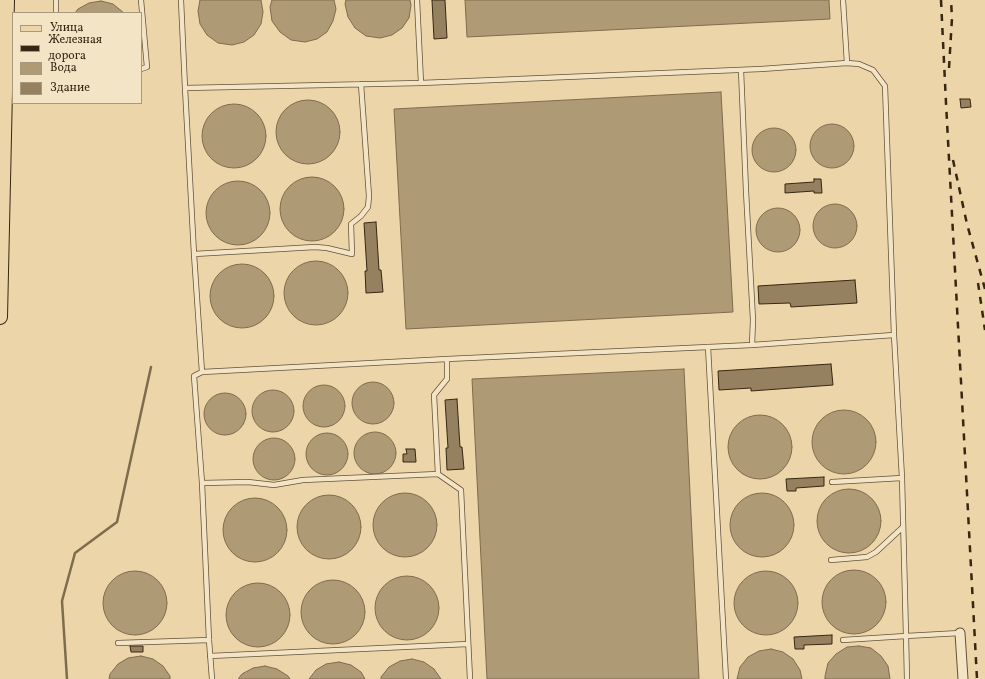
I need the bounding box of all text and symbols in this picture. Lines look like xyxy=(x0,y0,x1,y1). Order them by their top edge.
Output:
legend xyxy=(12,12,142,104)
text: Улица xyxy=(50,20,83,36)
text: Железная дорога xyxy=(48,32,102,64)
text: Вода xyxy=(50,60,77,76)
text: Здание xyxy=(50,80,90,96)

